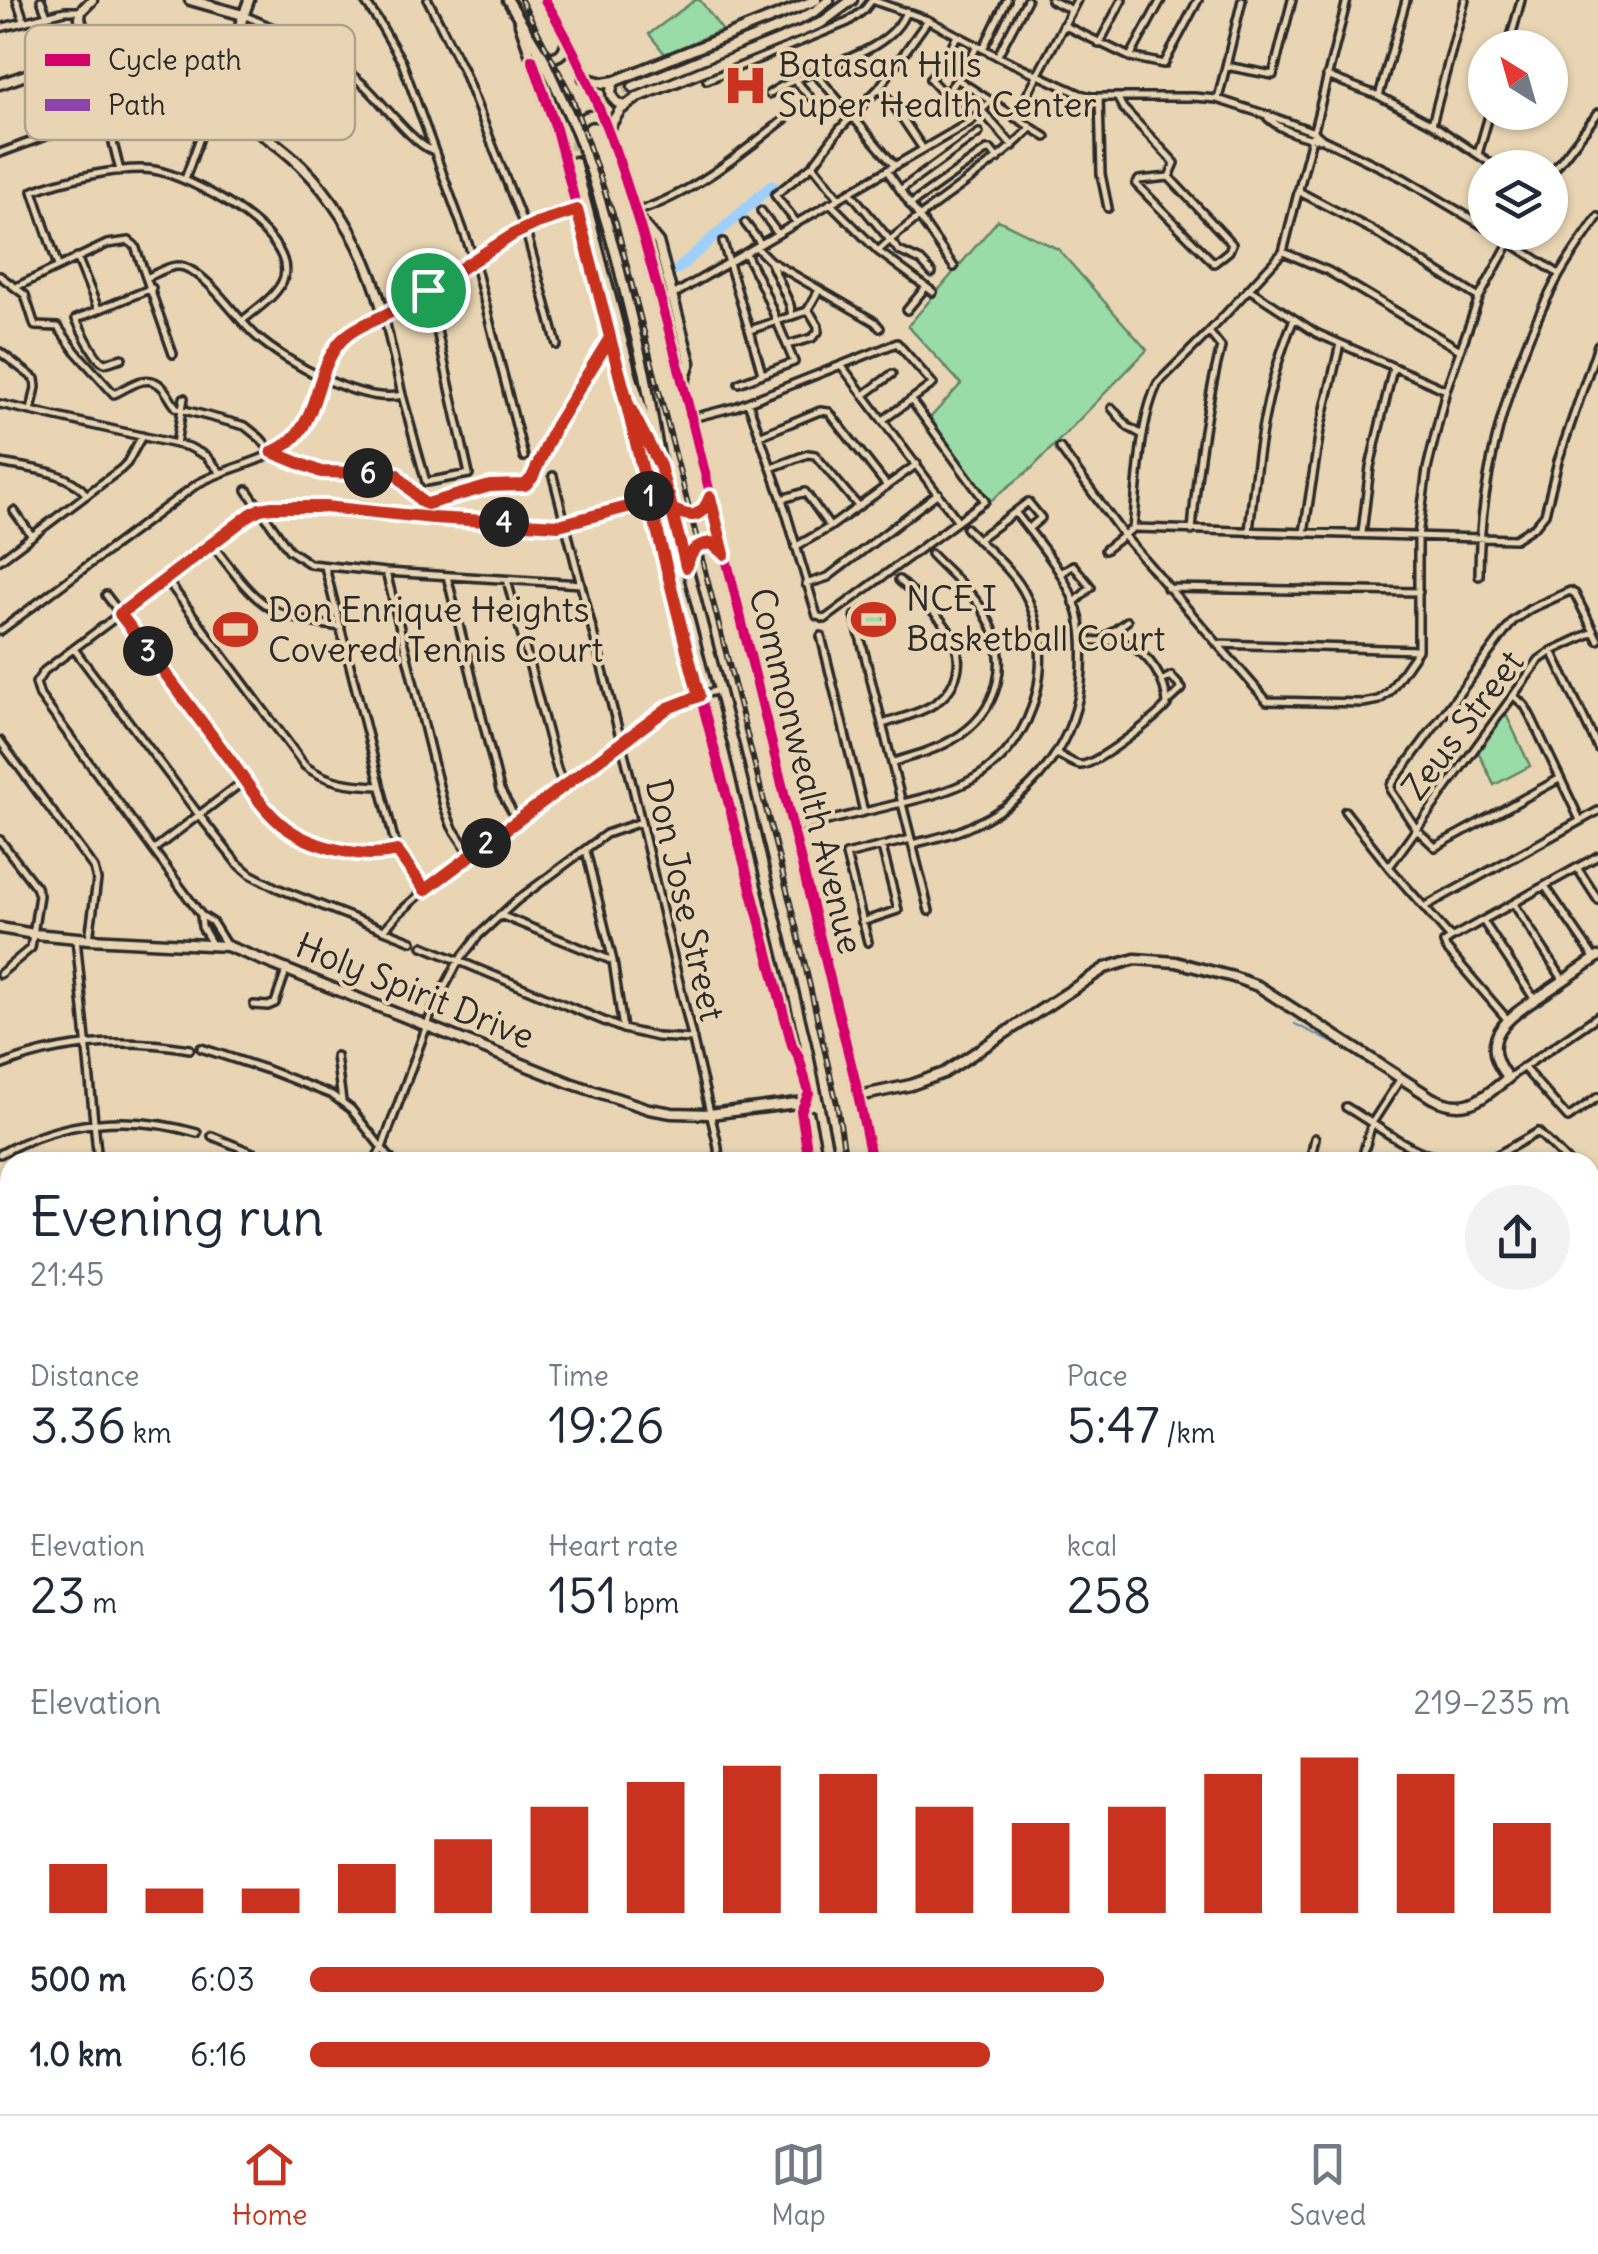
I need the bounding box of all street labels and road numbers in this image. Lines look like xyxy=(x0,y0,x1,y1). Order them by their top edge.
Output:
street label: Commonwealth Avenue xyxy=(740,583,874,958)
street label: Zeus Street xyxy=(1392,641,1533,808)
street label: Don Jose Street xyxy=(637,774,735,1025)
street label: Holy Spirit Drive xyxy=(290,922,541,1058)

